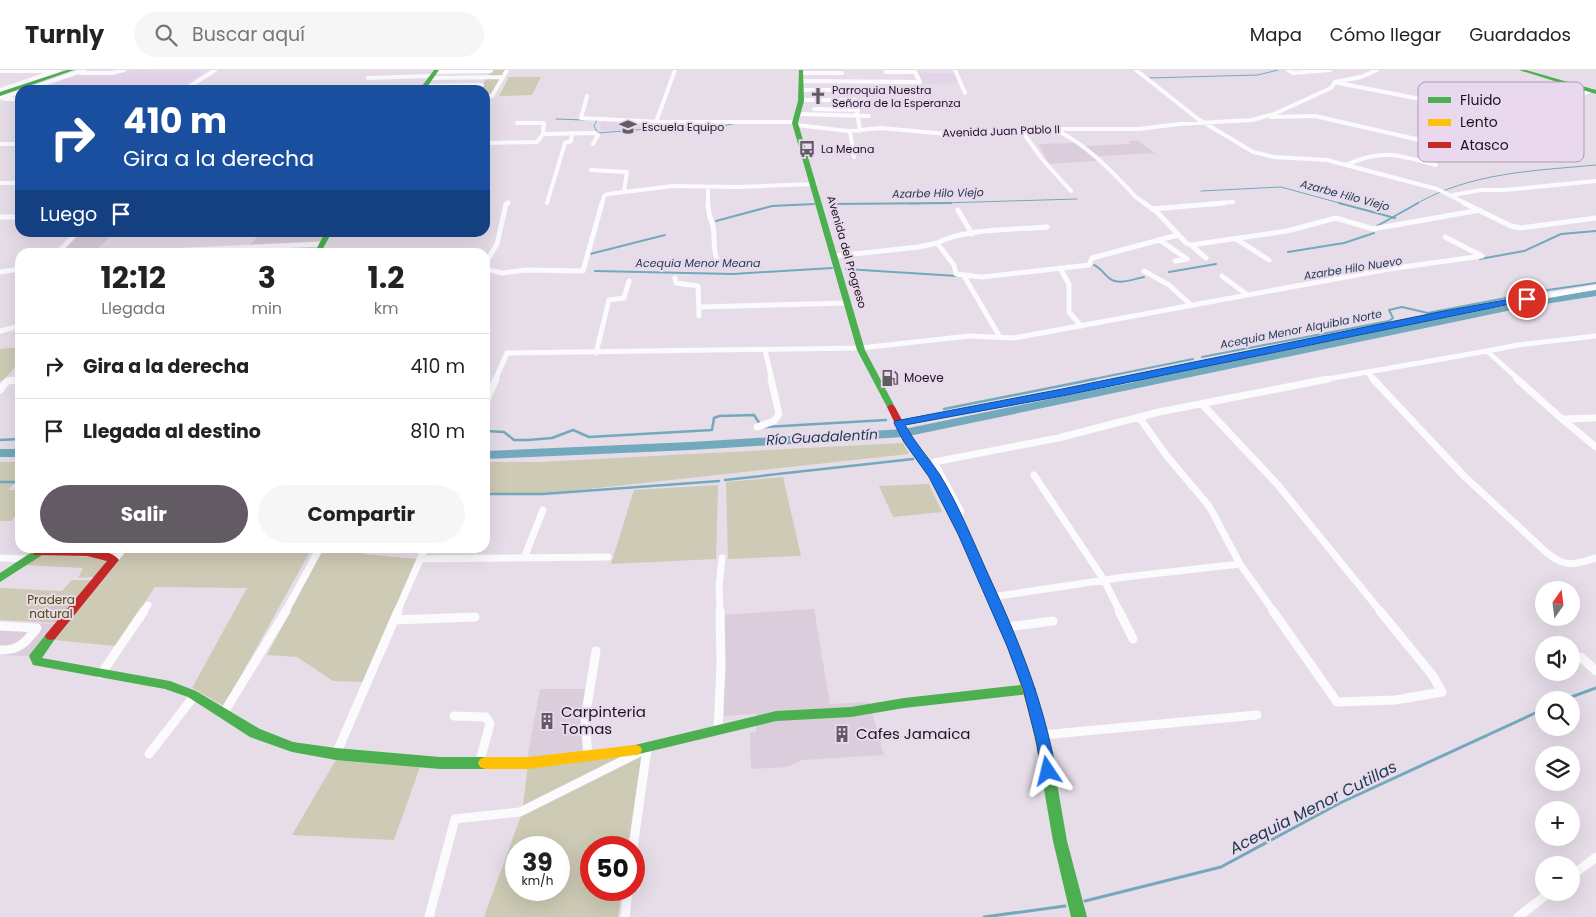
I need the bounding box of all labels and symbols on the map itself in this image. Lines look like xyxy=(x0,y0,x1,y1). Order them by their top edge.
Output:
place label: Parroquia Nuestra Señora de la Esperanza xyxy=(832,82,961,111)
legend xyxy=(1418,82,1584,162)
church icon: Parroquia Nuestra Señora de la Esperanza xyxy=(808,86,828,106)
text: Fluido xyxy=(1460,90,1501,110)
text: Lento xyxy=(1460,112,1498,132)
school or university icon: Escuela Equipo xyxy=(618,117,638,137)
place label: Escuela Equipo xyxy=(642,119,724,135)
street label: Avenida Juan Pablo II xyxy=(942,121,1060,141)
text: Atasco xyxy=(1460,135,1509,155)
bus stop icon: La Meana xyxy=(797,139,817,159)
place label: La Meana xyxy=(821,141,874,157)
water label: Azarbe Hilo Viejo xyxy=(1298,175,1391,215)
water label: Azarbe Hilo Viejo xyxy=(891,184,984,202)
street label: Avenida del Progreso xyxy=(823,194,871,310)
water label: Azarbe Hilo Nuevo xyxy=(1302,252,1403,284)
water label: Acequia Menor Meana xyxy=(635,255,761,271)
pin xyxy=(1506,278,1548,320)
water label: Acequia Menor Alquibla Norte xyxy=(1218,305,1383,353)
fuel station icon: Moeve xyxy=(880,368,900,388)
place label: Moeve xyxy=(904,369,944,386)
water label: Río Guadalentín xyxy=(766,424,878,450)
north arrow xyxy=(1535,581,1580,626)
park label: Pradera natural xyxy=(27,591,75,622)
place label: Carpinteria Tomas xyxy=(561,701,646,739)
building icon: Carpinteria Tomas xyxy=(537,711,557,731)
place label: Cafes Jamaica xyxy=(856,723,970,744)
building icon: Cafes Jamaica xyxy=(832,724,852,744)
position arrow xyxy=(1021,744,1073,796)
water label: Acequia Menor Cutillas xyxy=(1225,755,1401,860)
speed limit sign: 50 xyxy=(580,836,645,901)

